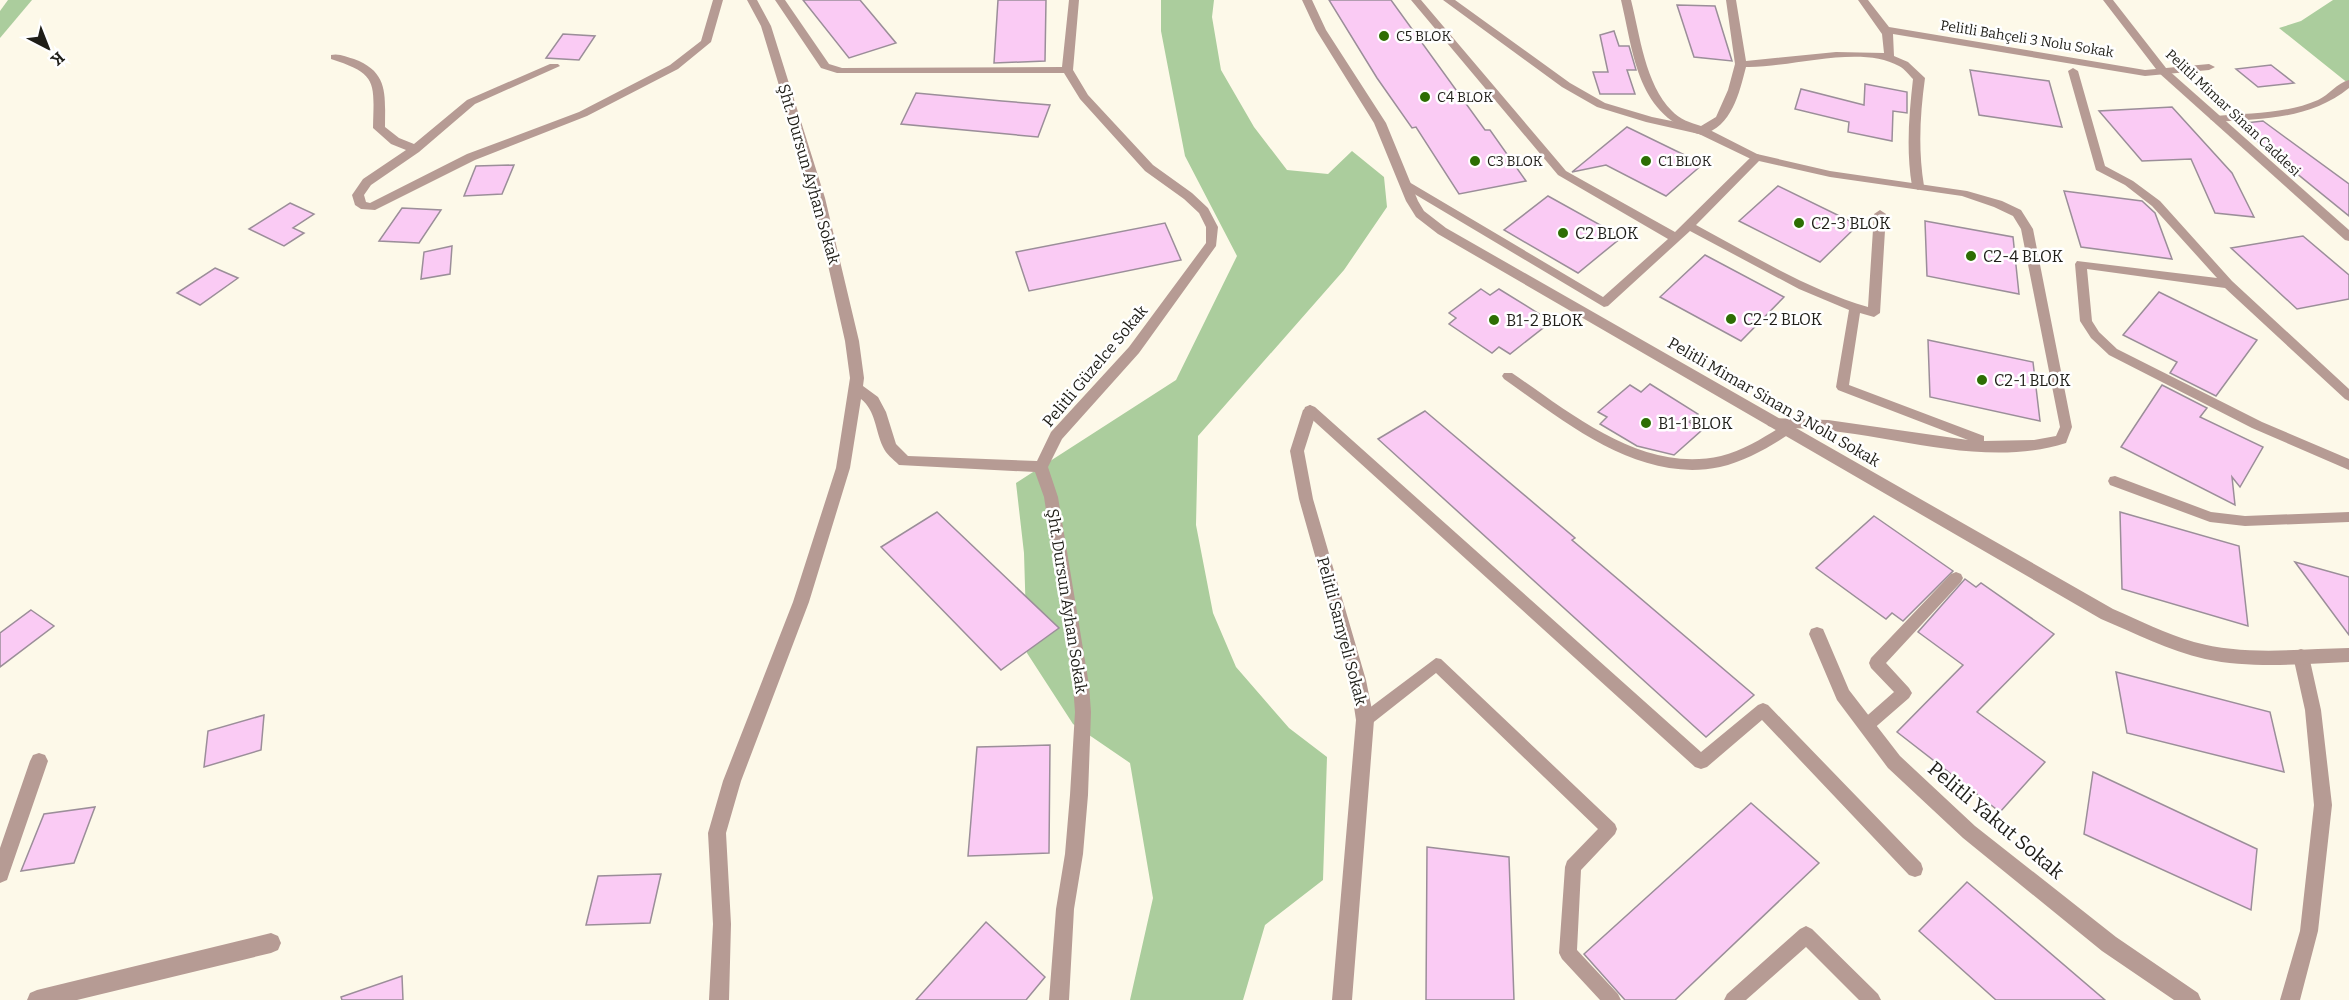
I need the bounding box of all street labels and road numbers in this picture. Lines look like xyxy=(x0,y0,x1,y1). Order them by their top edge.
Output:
street label: Pelitli Bahçeli 3 Nolu Sokak xyxy=(1939,17,2115,61)
street label: Pelitli Mimar Sinan Caddesi xyxy=(2162,46,2304,180)
street label: Şht. Dursun Ayhan Sokak xyxy=(774,82,844,266)
street label: Pelitli Güzelce Sokak xyxy=(1039,301,1151,431)
street label: Pelitli Mimar Sinan 3 Nolu Sokak xyxy=(1665,333,1883,471)
street label: Şht. Dursun Ayhan Sokak xyxy=(1043,507,1091,695)
street label: Pelitli Samyeli Sokak xyxy=(1313,555,1371,707)
street label: Pelitli Yakut Sokak xyxy=(1923,756,2069,884)

